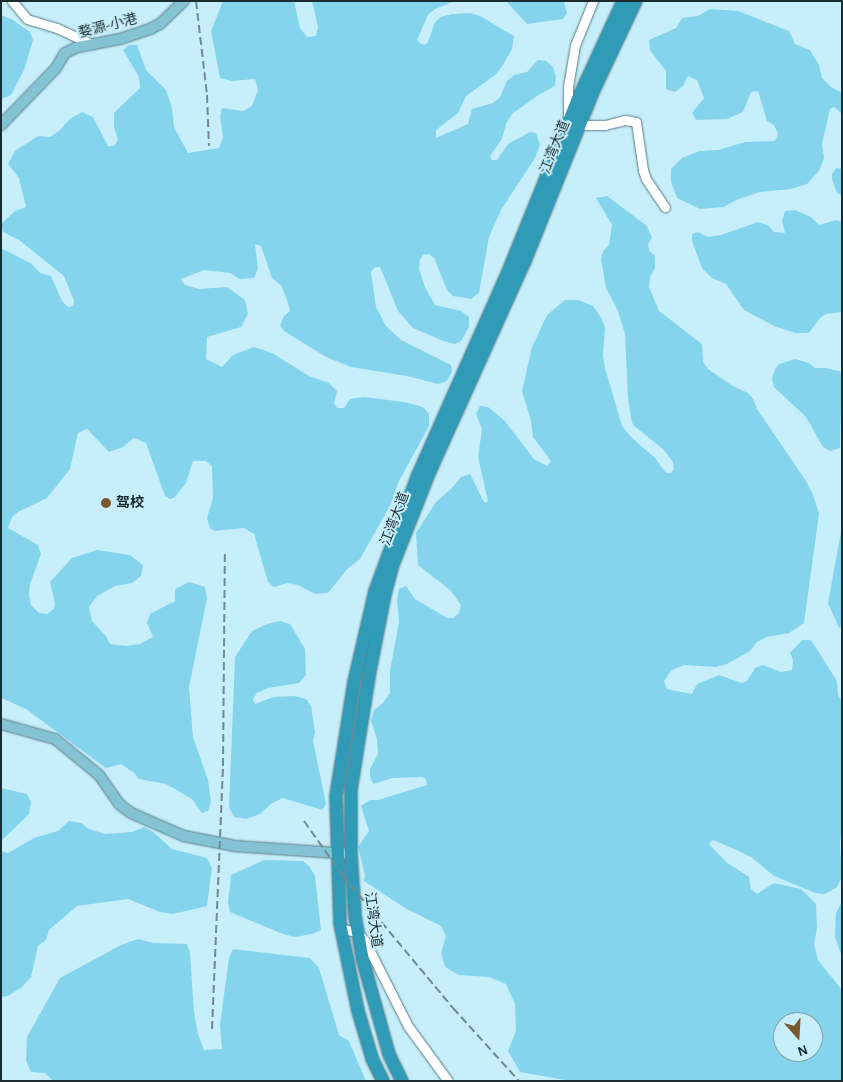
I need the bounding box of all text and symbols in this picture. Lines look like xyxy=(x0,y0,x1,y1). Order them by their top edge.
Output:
street label: 婺源-小港 xyxy=(77,11,139,41)
street label: 江湾大道 xyxy=(537,118,573,176)
street label: 江湾大道 xyxy=(377,490,413,548)
place label: 驾校 xyxy=(116,495,144,511)
marker: 驾校 xyxy=(100,497,112,509)
street label: 江湾大道 xyxy=(361,891,385,949)
north arrow xyxy=(773,1012,823,1062)
text: N xyxy=(796,1042,809,1058)

